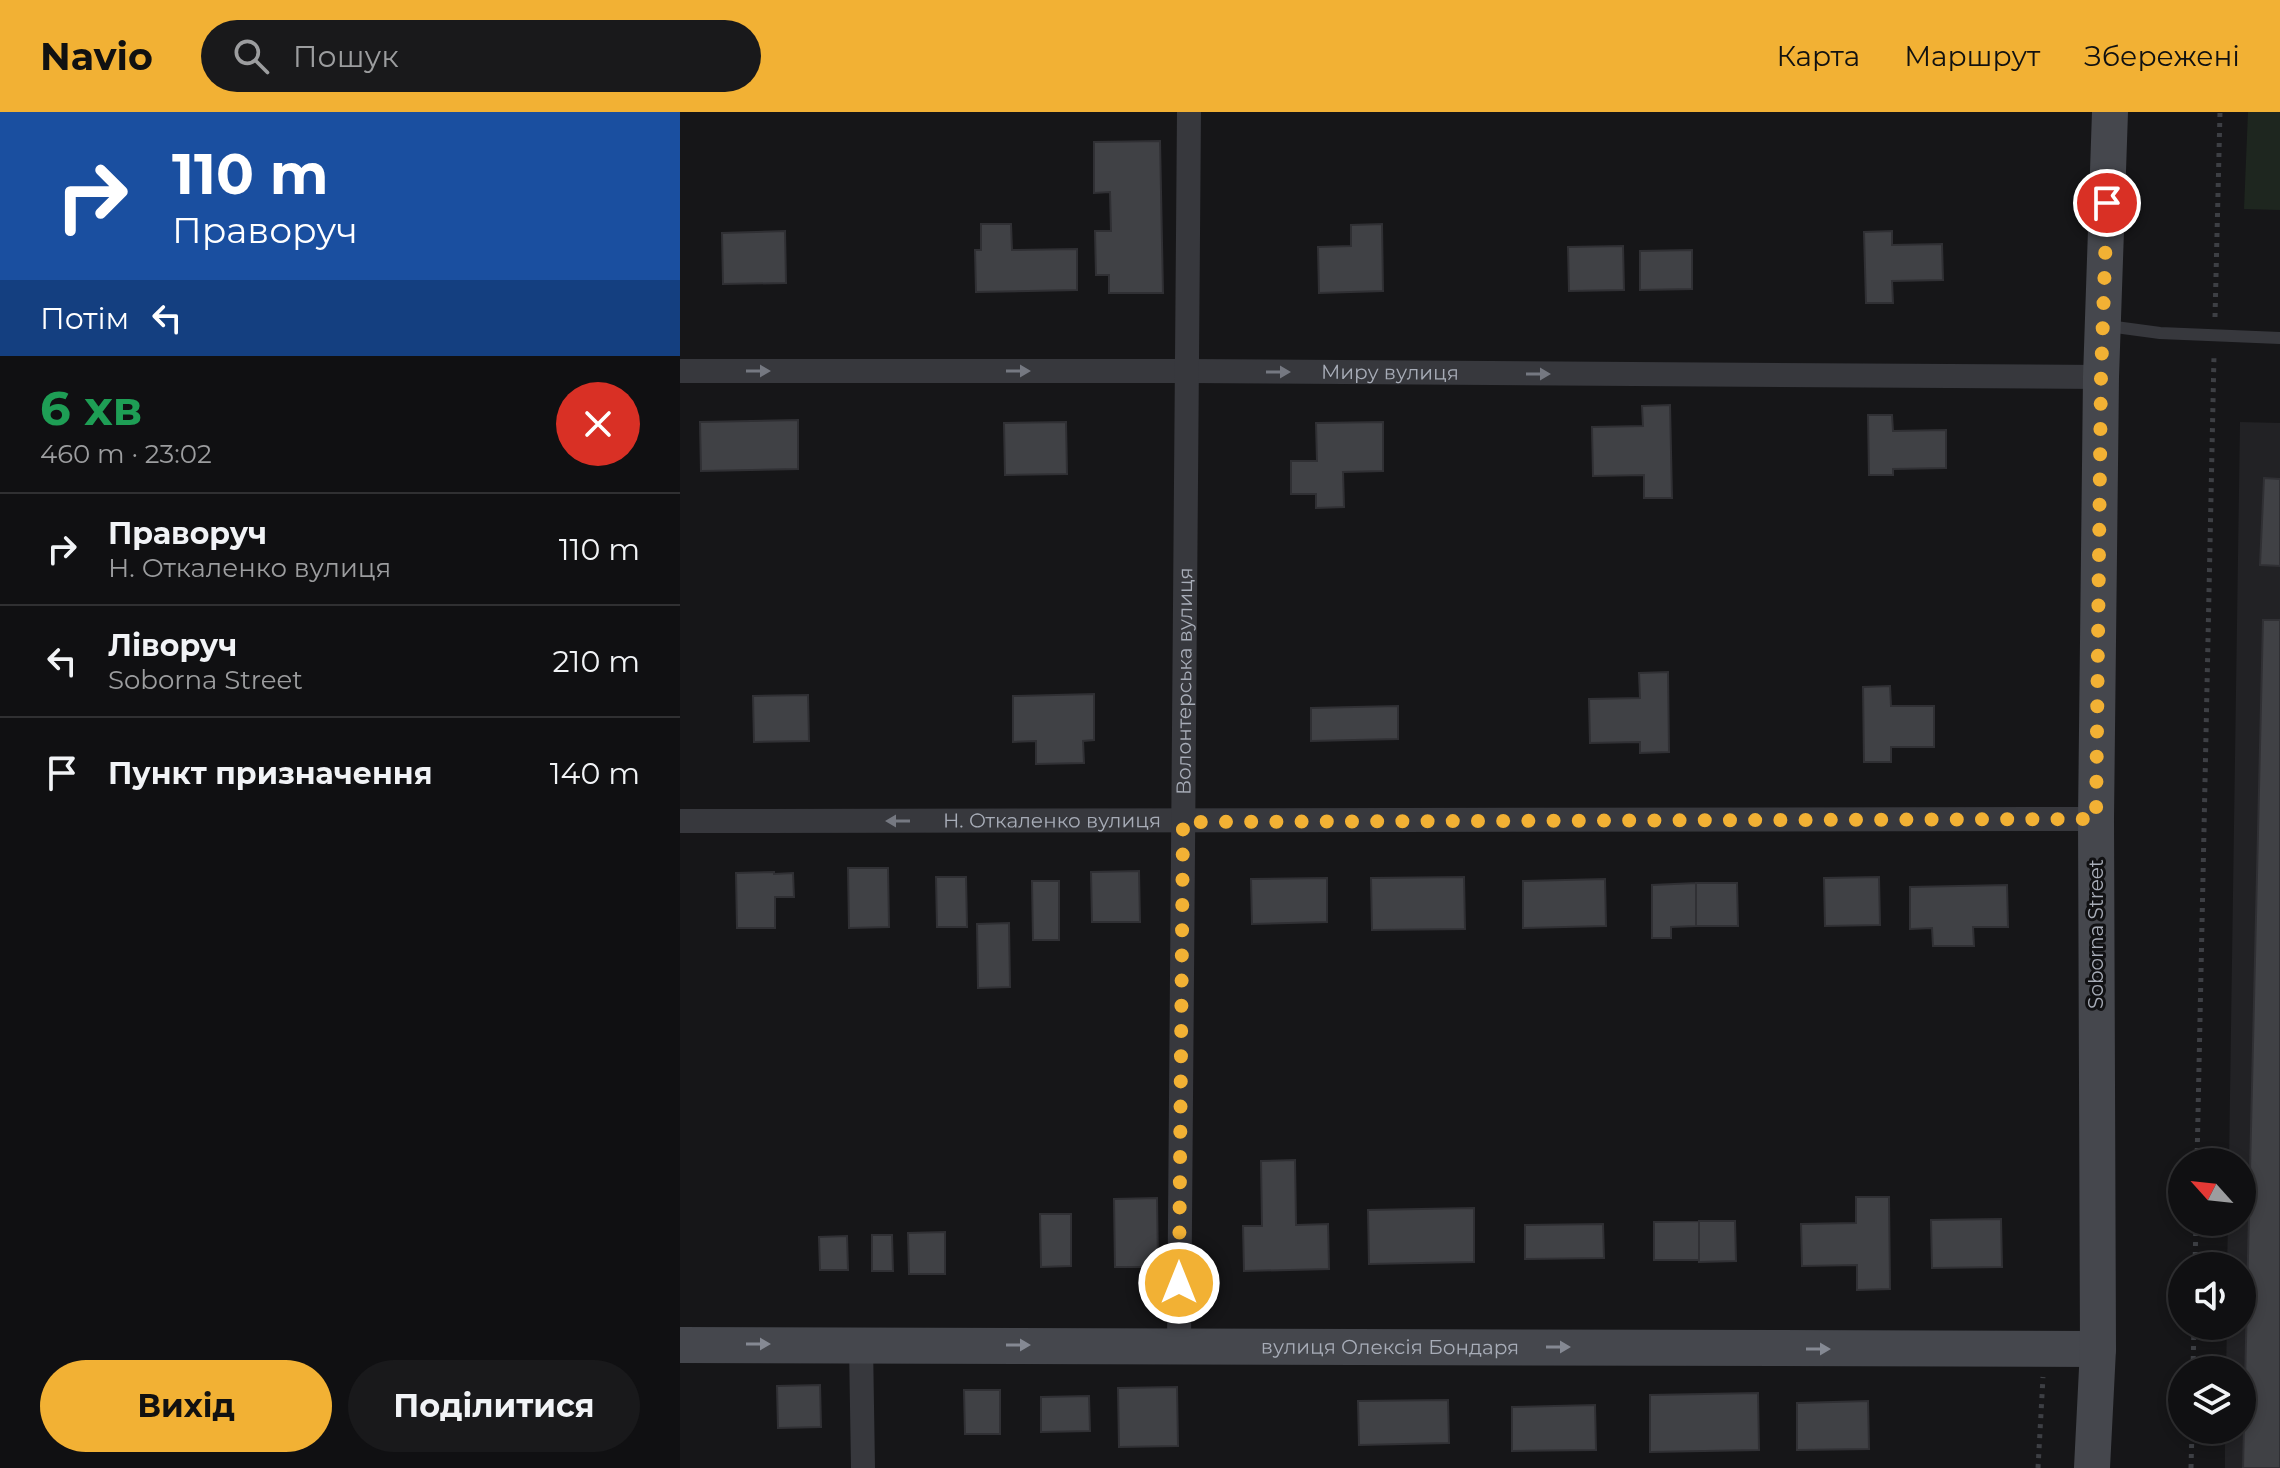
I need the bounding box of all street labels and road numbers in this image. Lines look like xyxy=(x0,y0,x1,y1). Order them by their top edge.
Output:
street label: Миру вулиця xyxy=(1321,360,1459,385)
street label: Волонтерська вулиця xyxy=(1171,567,1197,795)
street label: Н. Откаленко вулиця xyxy=(943,808,1161,833)
street label: Soborna Street xyxy=(2084,859,2108,1009)
street label: вулиця Олексія Бондаря xyxy=(1261,1335,1519,1359)

